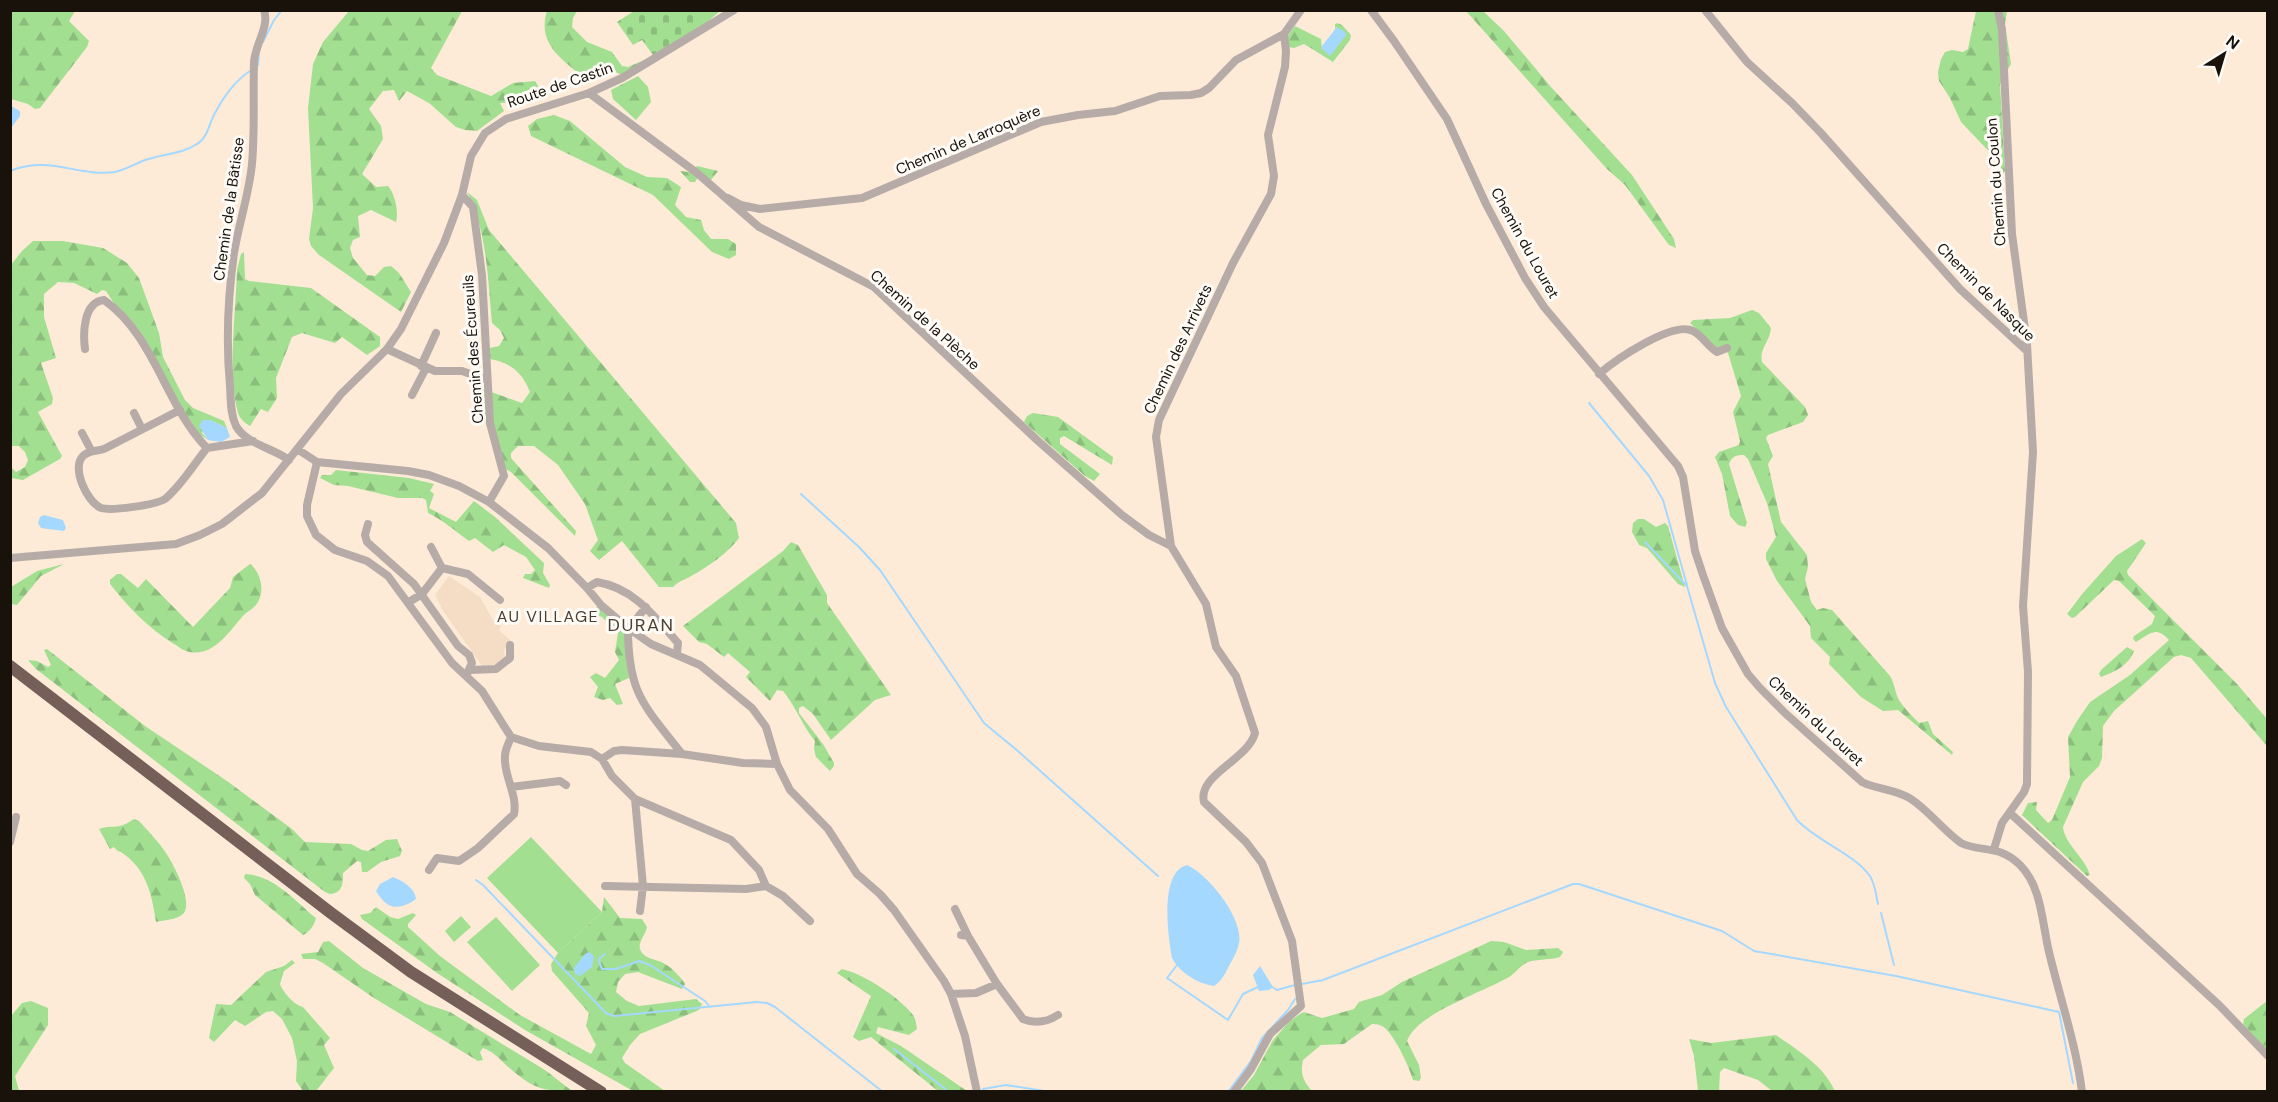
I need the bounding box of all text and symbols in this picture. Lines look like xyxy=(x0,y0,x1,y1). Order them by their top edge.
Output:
north arrow xyxy=(2194,24,2254,84)
text: N xyxy=(2222,31,2244,54)
street label: Route de Castin xyxy=(505,58,615,112)
street label: Chemin de Larroquère xyxy=(893,100,1043,180)
street label: Chemin du Coulon xyxy=(1982,117,2010,247)
street label: Chemin de la Bâtisse xyxy=(209,136,249,282)
street label: Chemin du Louret xyxy=(1486,184,1564,302)
street label: Chemin de Nasque xyxy=(1932,238,2040,346)
street label: Chemin de la Plèche xyxy=(866,265,984,375)
street label: Chemin des Écureuils xyxy=(458,274,488,424)
street label: Chemin des Arrivets xyxy=(1139,281,1217,417)
district label: AU VILLAGE xyxy=(497,606,599,627)
district label: DURAN xyxy=(608,613,674,637)
street label: Chemin du Louret xyxy=(1764,671,1868,771)

